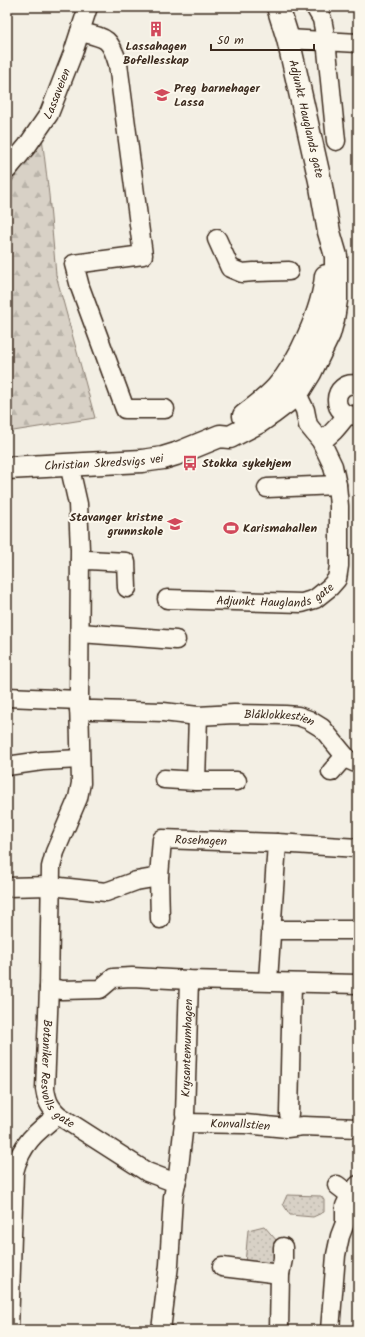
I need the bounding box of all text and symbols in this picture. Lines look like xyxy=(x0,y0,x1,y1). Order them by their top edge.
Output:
building icon: Lassahagen Bofellesskap xyxy=(147,20,165,38)
scale bar xyxy=(211,26,314,52)
text: 50 m xyxy=(217,31,244,50)
place label: Lassahagen Bofellesskap xyxy=(123,37,190,70)
street label: Adjunkt Hauglands gate xyxy=(283,58,329,181)
street label: Lassaveien xyxy=(39,65,76,123)
place label: Preg barnehager Lassa xyxy=(174,79,260,112)
school or university icon: Preg barnehager Lassa xyxy=(153,86,171,104)
street label: Christian Skredsvigs vei xyxy=(44,448,166,476)
bus stop icon: Stokka sykehjem xyxy=(181,454,199,472)
place label: Stokka sykehjem xyxy=(202,454,291,473)
place label: Stavanger kristne grunnskole xyxy=(70,508,163,541)
school or university icon: Stavanger kristne grunnskole xyxy=(166,515,184,533)
sports icon: Karismahallen xyxy=(222,519,240,537)
place label: Karismahallen xyxy=(243,519,317,538)
street label: Adjunkt Hauglands gate xyxy=(216,578,339,613)
street label: Blåklokkestien xyxy=(244,705,319,731)
street label: Rosehagen xyxy=(174,830,227,851)
street label: Krysantemumhagen xyxy=(176,999,198,1098)
street label: Botaniker Resvolls gate xyxy=(35,1019,79,1133)
street label: Konvallstien xyxy=(210,1114,271,1136)

